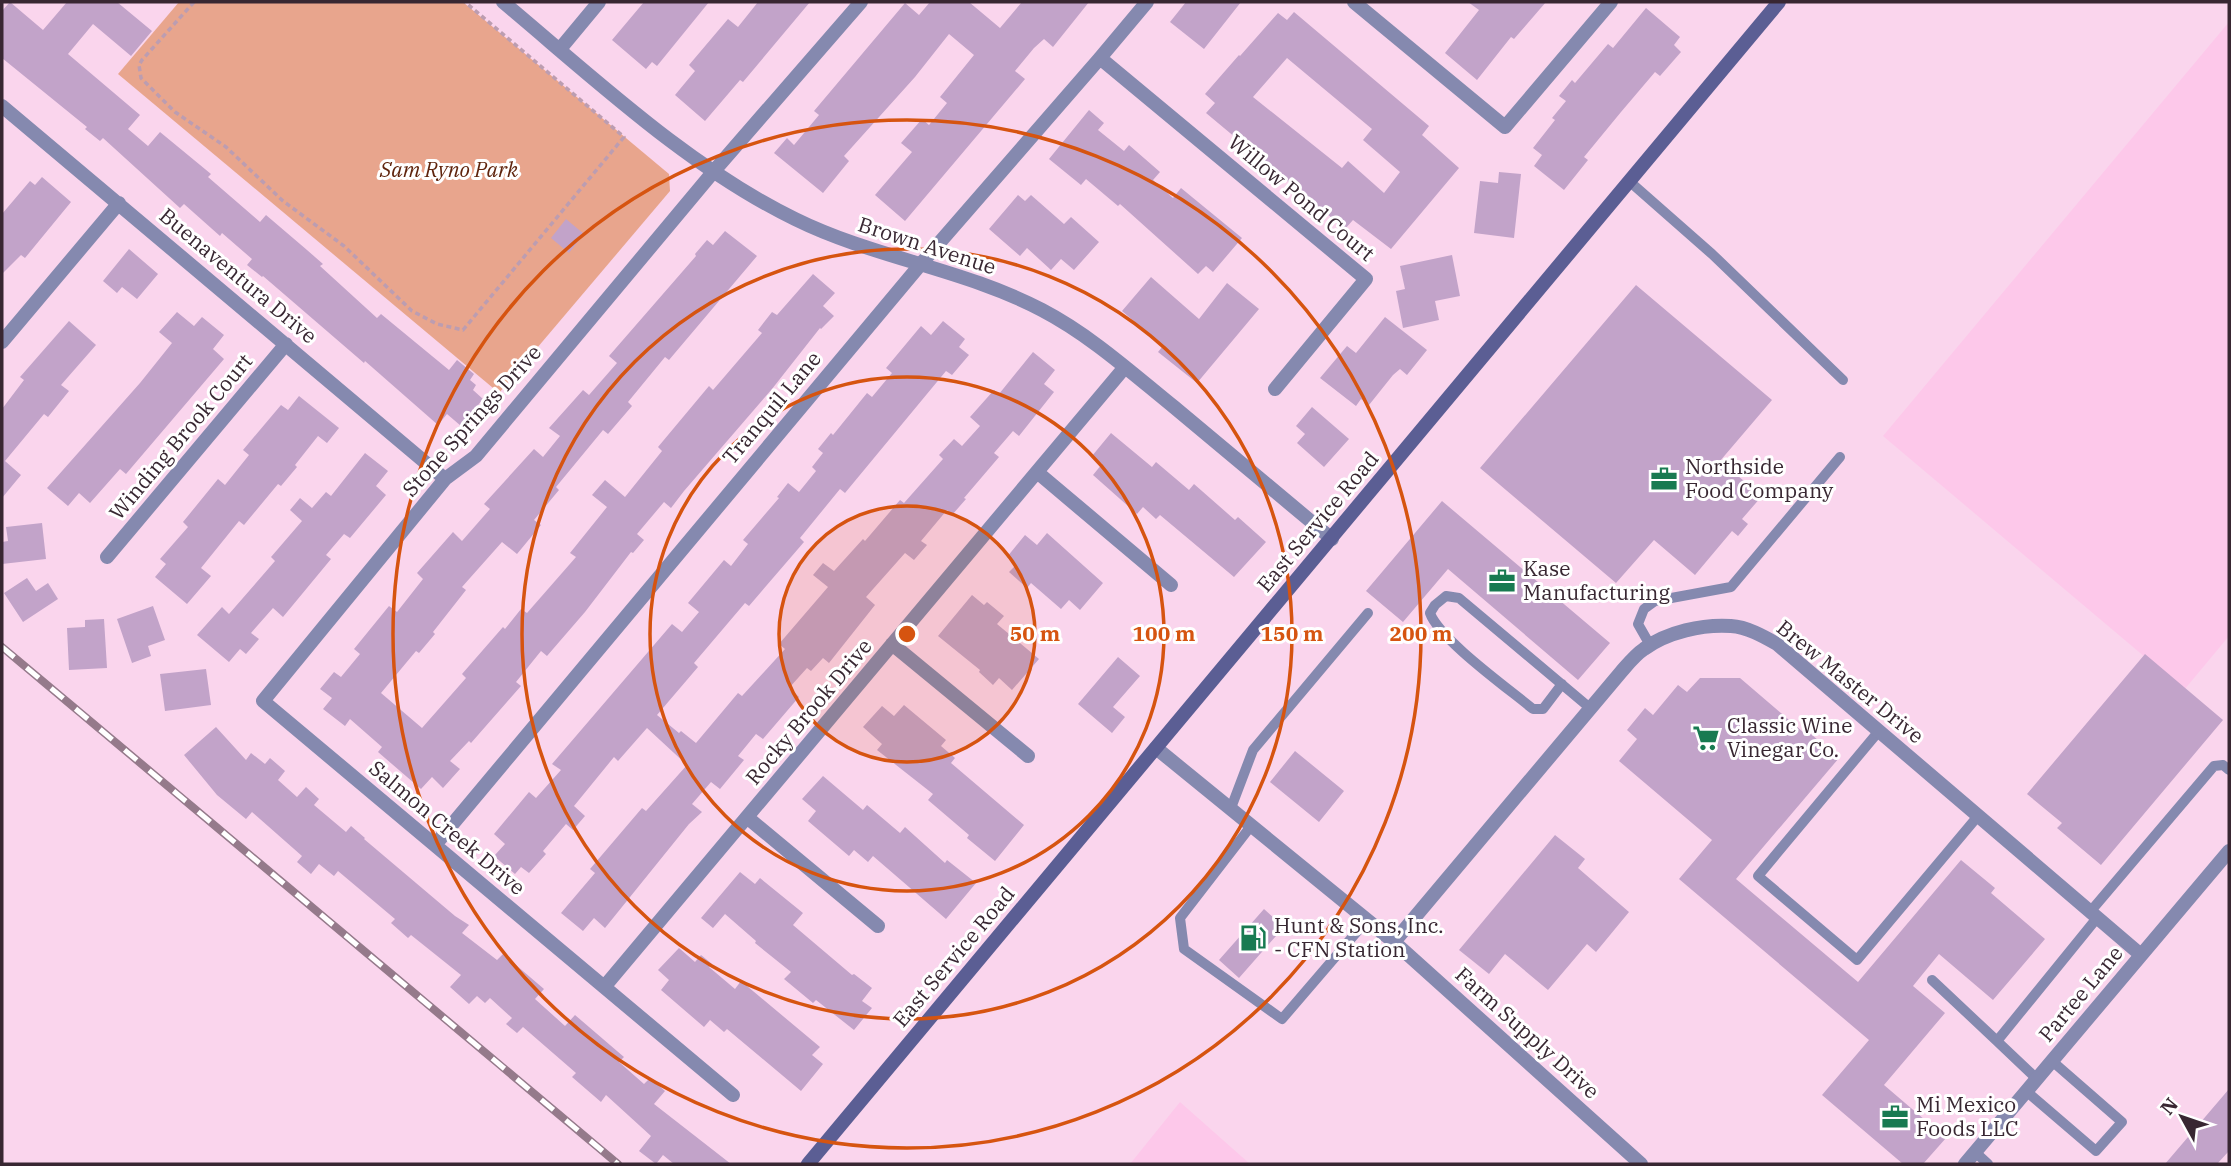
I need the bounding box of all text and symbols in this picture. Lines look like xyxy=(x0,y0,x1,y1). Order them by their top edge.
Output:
street label: Willow Pond Court xyxy=(1223,128,1381,267)
park label: Sam Ryno Park xyxy=(379,155,519,183)
street label: Buenaventura Drive xyxy=(154,201,323,349)
street label: Brown Avenue xyxy=(855,210,1000,281)
street label: Stone Springs Drive xyxy=(396,338,547,502)
street label: Tranquil Lane xyxy=(716,345,827,470)
street label: Winding Brook Court xyxy=(102,347,258,525)
street label: East Service Road xyxy=(1250,445,1385,598)
place label: Northside Food Company xyxy=(1685,452,1834,504)
office icon: Northside Food Company xyxy=(1649,464,1679,494)
place label: Kase Manufacturing xyxy=(1523,554,1670,606)
office icon: Kase Manufacturing xyxy=(1487,566,1517,596)
street label: Brew Master Drive xyxy=(1771,613,1930,749)
text: 50 m xyxy=(1010,619,1060,647)
text: 100 m xyxy=(1132,619,1196,647)
text: 150 m xyxy=(1260,619,1324,647)
text: 200 m xyxy=(1389,619,1453,647)
centre of rings xyxy=(895,622,919,646)
street label: Rocky Brook Drive xyxy=(739,632,878,790)
place label: Classic Wine Vinegar Co. xyxy=(1727,711,1852,763)
supermarket icon: Classic Wine Vinegar Co. xyxy=(1691,723,1721,753)
street label: Salmon Creek Drive xyxy=(364,754,532,901)
street label: East Service Road xyxy=(886,880,1021,1033)
place label: Hunt & Sons, Inc. - CFN Station xyxy=(1274,911,1444,963)
fuel station icon: Hunt & Sons, Inc. - CFN Station xyxy=(1238,923,1268,953)
street label: Partee Lane xyxy=(2032,939,2129,1047)
street label: Farm Supply Drive xyxy=(1450,960,1606,1104)
north arrow xyxy=(2147,1082,2217,1152)
place label: Mi Mexico Foods LLC xyxy=(1916,1090,2019,1142)
text: N xyxy=(2155,1093,2183,1120)
office icon: Mi Mexico Foods LLC xyxy=(1880,1102,1910,1132)

